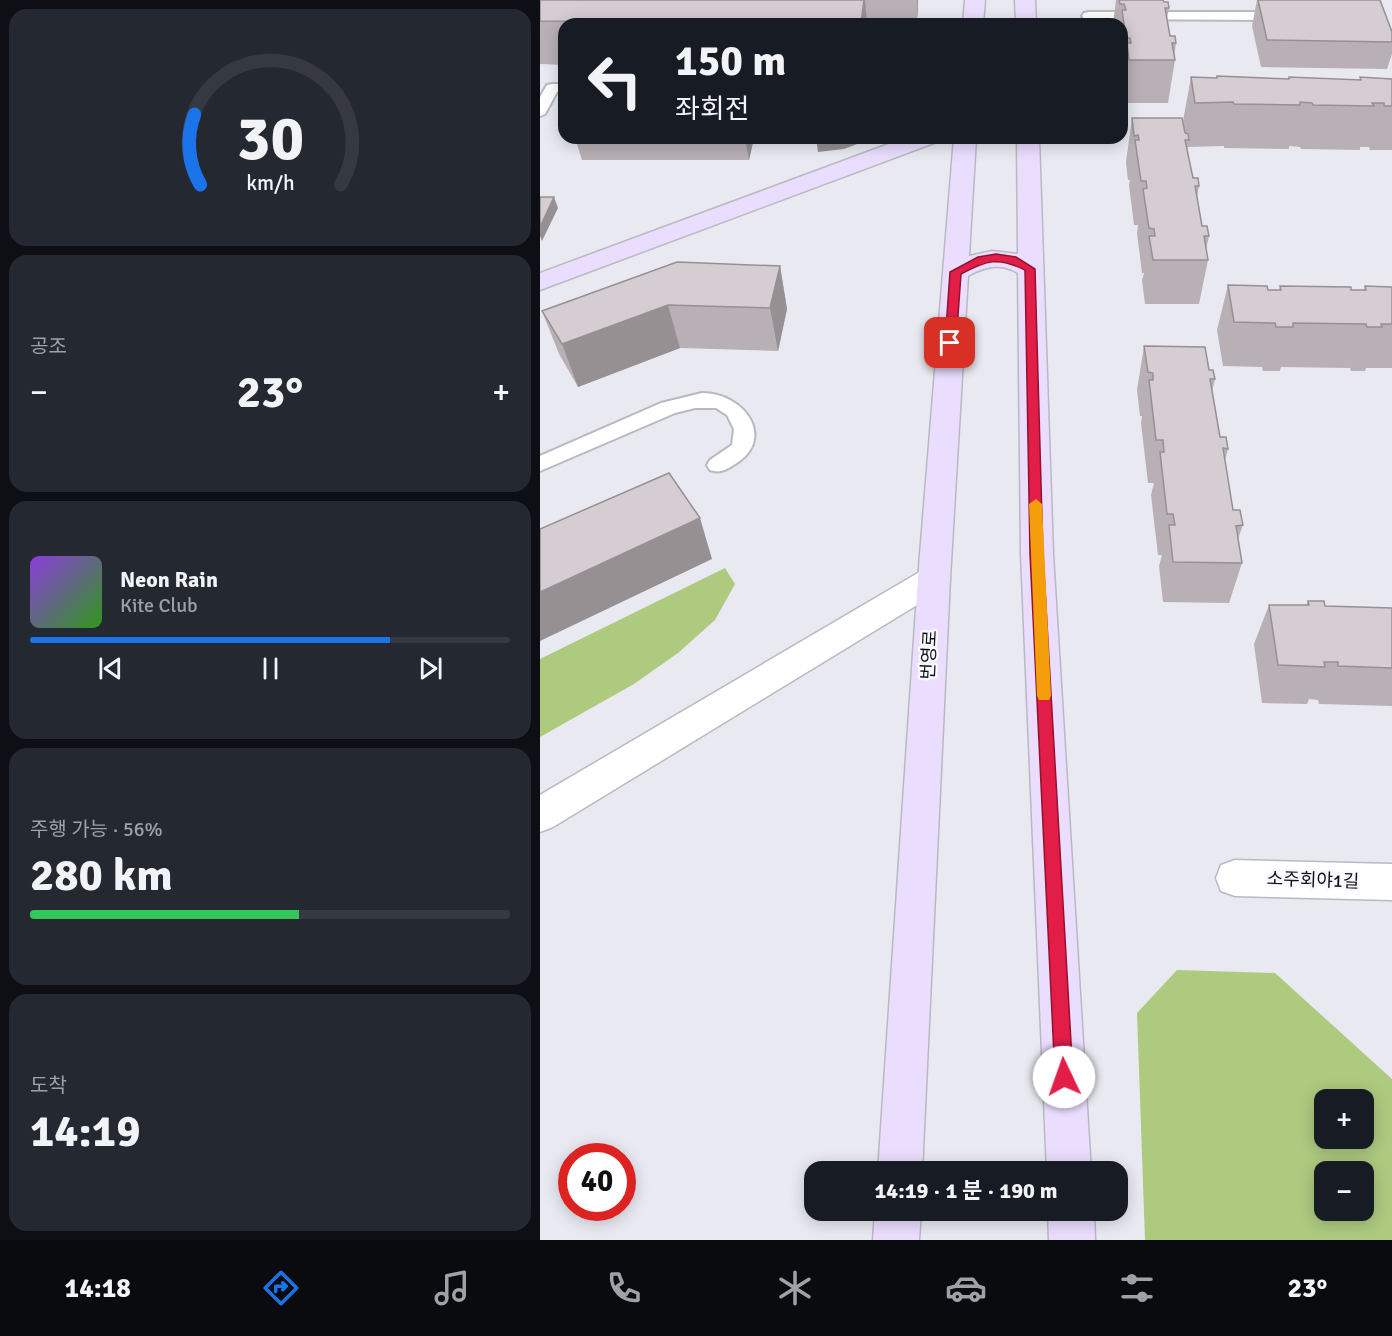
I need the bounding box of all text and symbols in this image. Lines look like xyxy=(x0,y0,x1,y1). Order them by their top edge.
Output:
text: 150 m xyxy=(675,36,786,87)
icon: left xyxy=(576,42,654,120)
text: 좌회전 xyxy=(675,93,750,126)
text: 30 xyxy=(236,100,304,177)
text: km/h xyxy=(246,170,294,196)
pin xyxy=(924,317,975,368)
icon: arrive xyxy=(933,326,966,359)
text: 공조 xyxy=(30,334,67,359)
text: 23° xyxy=(237,365,303,420)
text: − xyxy=(30,372,48,413)
text: + xyxy=(492,372,510,413)
text: Neon Rain xyxy=(120,566,218,593)
text: Kite Club xyxy=(120,593,198,618)
street label: 번영로 xyxy=(917,630,941,680)
icon: previous xyxy=(94,652,127,685)
icon: pause xyxy=(254,652,287,685)
icon: next xyxy=(414,652,447,685)
text: 주행 가능 · 56% xyxy=(30,817,163,842)
text: 280 km xyxy=(30,848,173,903)
street label: 소주회야1길 xyxy=(1266,867,1360,893)
position arrow xyxy=(1032,1045,1096,1109)
text: 도착 xyxy=(30,1073,67,1098)
map controls xyxy=(1314,1089,1374,1221)
button: + xyxy=(1314,1089,1374,1149)
text: 14:19 xyxy=(30,1104,140,1159)
speed limit sign: 40 xyxy=(558,1143,636,1221)
button: − xyxy=(1314,1161,1374,1221)
text: 14:19 · 1 분 · 190 m xyxy=(874,1177,1058,1204)
icon: directions xyxy=(260,1267,302,1309)
icon: music xyxy=(431,1267,473,1309)
icon: phone xyxy=(603,1267,645,1309)
icon: climate xyxy=(774,1267,816,1309)
icon: car xyxy=(945,1267,987,1309)
icon: filters xyxy=(1116,1267,1158,1309)
text: 14:18 xyxy=(65,1272,131,1305)
text: 23° xyxy=(1287,1272,1327,1305)

